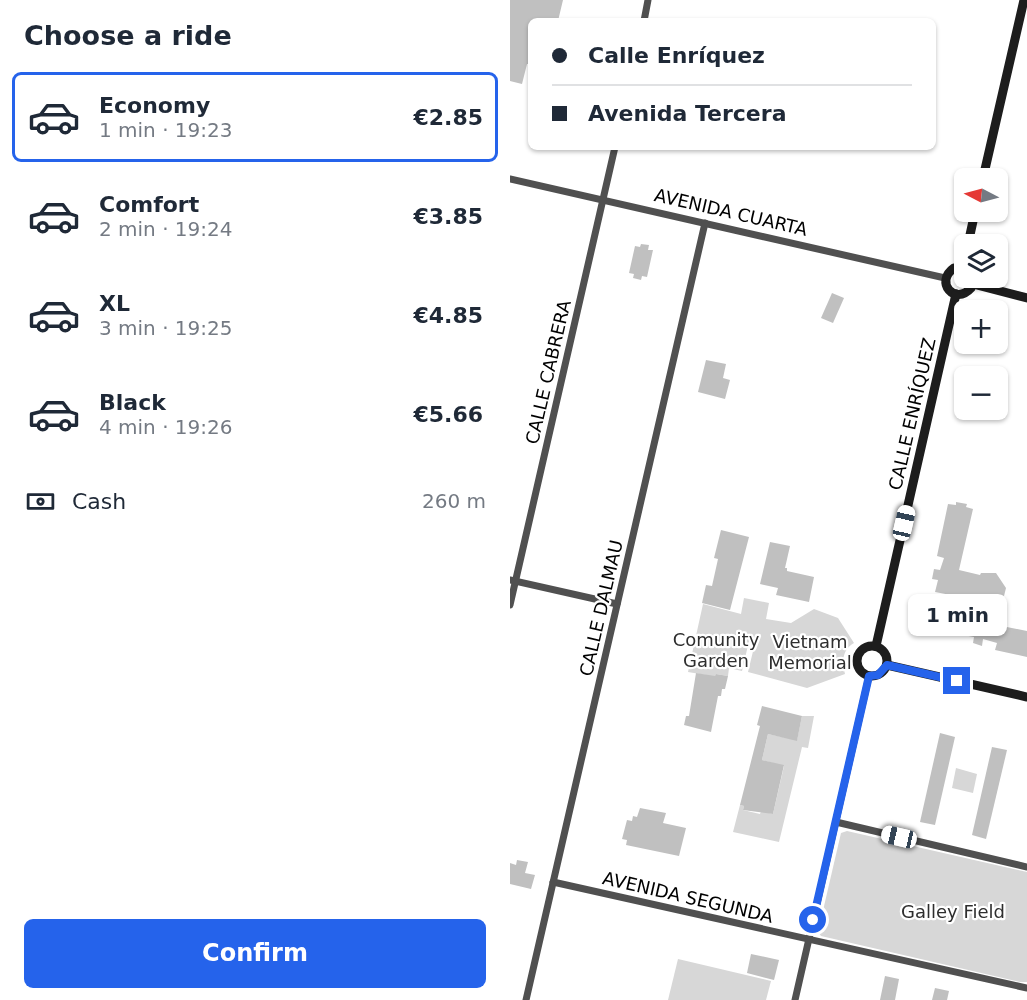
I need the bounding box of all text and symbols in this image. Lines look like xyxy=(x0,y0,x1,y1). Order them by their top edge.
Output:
text: Choose a ride xyxy=(24,20,232,51)
text: Calle Enríquez xyxy=(588,43,765,68)
icon: car xyxy=(27,90,81,144)
text: Economy xyxy=(99,93,210,118)
text: Avenida Tercera xyxy=(588,101,786,126)
text: €2.85 xyxy=(413,105,483,130)
text: 1 min · 19:23 xyxy=(99,118,233,142)
north arrow xyxy=(954,168,1008,222)
map controls xyxy=(954,168,1008,420)
street label: AVENIDA CUARTA xyxy=(652,184,810,240)
icon: car xyxy=(27,189,81,243)
text: Comfort xyxy=(99,192,199,217)
text: €3.85 xyxy=(413,204,483,229)
text: 2 min · 19:24 xyxy=(99,217,233,241)
button: layers xyxy=(954,234,1008,288)
icon: car xyxy=(27,288,81,342)
text: XL xyxy=(99,291,130,316)
street label: CALLE CABRERA xyxy=(521,297,575,446)
button: + xyxy=(954,300,1008,354)
text: €4.85 xyxy=(413,303,483,328)
text: 3 min · 19:25 xyxy=(99,316,233,340)
street label: CALLE ENRÍQUEZ xyxy=(884,336,940,492)
button: − xyxy=(954,366,1008,420)
icon: car xyxy=(27,387,81,441)
text: Black xyxy=(99,390,166,415)
text: €5.66 xyxy=(413,402,483,427)
text: 4 min · 19:26 xyxy=(99,415,233,439)
icon: cash xyxy=(24,485,57,518)
text: Cash xyxy=(72,489,126,514)
text: 260 m xyxy=(422,489,486,513)
car xyxy=(891,503,917,543)
street label: CALLE DALMAU xyxy=(575,538,627,678)
callout: 1 min xyxy=(908,594,1006,636)
text: 1 min xyxy=(926,603,989,627)
park label: Comunity Garden xyxy=(673,629,760,671)
park label: Vietnam Memorial xyxy=(768,631,852,673)
route end xyxy=(943,667,970,694)
car xyxy=(879,824,919,850)
street label: AVENIDA SEGUNDA xyxy=(601,867,776,927)
park label: Galley Field xyxy=(901,901,1005,922)
route start xyxy=(799,906,826,933)
button: Confirm xyxy=(24,919,486,988)

